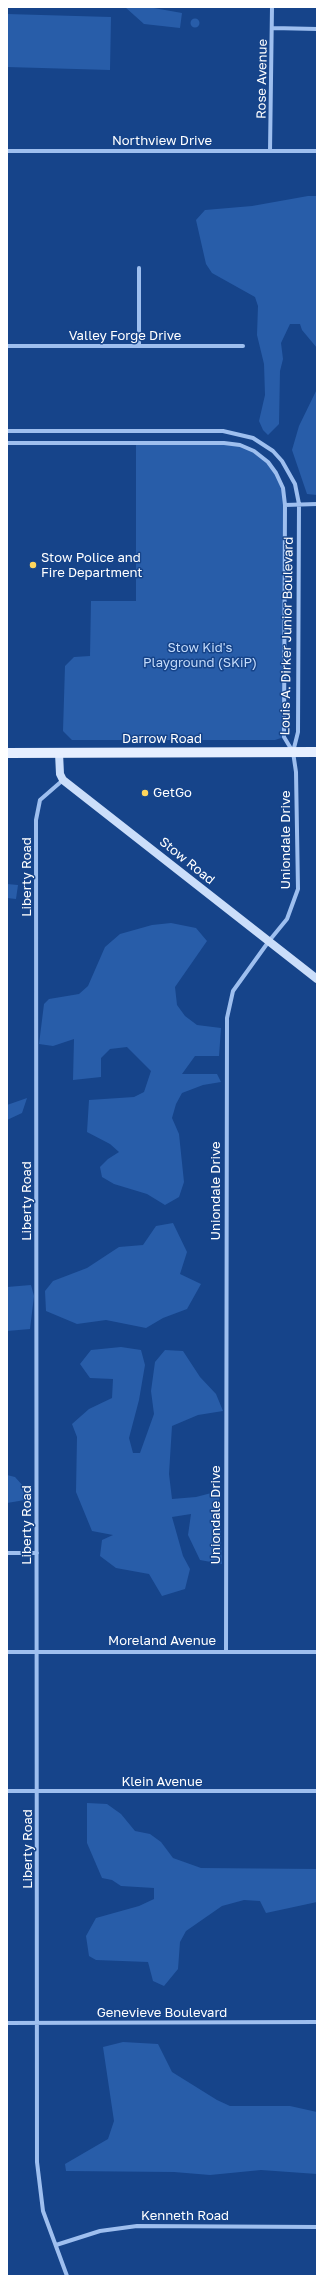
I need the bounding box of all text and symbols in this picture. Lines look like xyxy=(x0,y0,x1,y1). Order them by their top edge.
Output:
street label: Rose Avenue xyxy=(254,39,270,119)
street label: Northview Drive xyxy=(112,133,212,149)
street label: Valley Forge Drive xyxy=(69,328,181,344)
street label: Louis A. Dirker Junior Boulevard xyxy=(277,537,297,735)
place label: Stow Police and Fire Department xyxy=(41,550,143,581)
marker: Stow Police and Fire Department xyxy=(28,560,38,570)
park label: Stow Kid's Playground (SKiP) xyxy=(143,640,257,671)
street label: Darrow Road xyxy=(122,731,202,747)
place label: GetGo xyxy=(153,785,192,801)
marker: GetGo xyxy=(140,788,150,798)
street label: Uniondale Drive xyxy=(278,790,294,890)
street label: Stow Road xyxy=(156,834,218,888)
street label: Liberty Road xyxy=(19,837,35,917)
street label: Uniondale Drive xyxy=(208,1141,224,1241)
street label: Liberty Road xyxy=(19,1161,35,1241)
street label: Uniondale Drive xyxy=(208,1465,224,1565)
street label: Liberty Road xyxy=(19,1485,35,1565)
street label: Moreland Avenue xyxy=(108,1633,216,1649)
street label: Klein Avenue xyxy=(121,1774,203,1790)
street label: Liberty Road xyxy=(20,1809,36,1889)
street label: Genevieve Boulevard xyxy=(97,2005,227,2021)
street label: Kenneth Road xyxy=(141,2208,229,2224)

